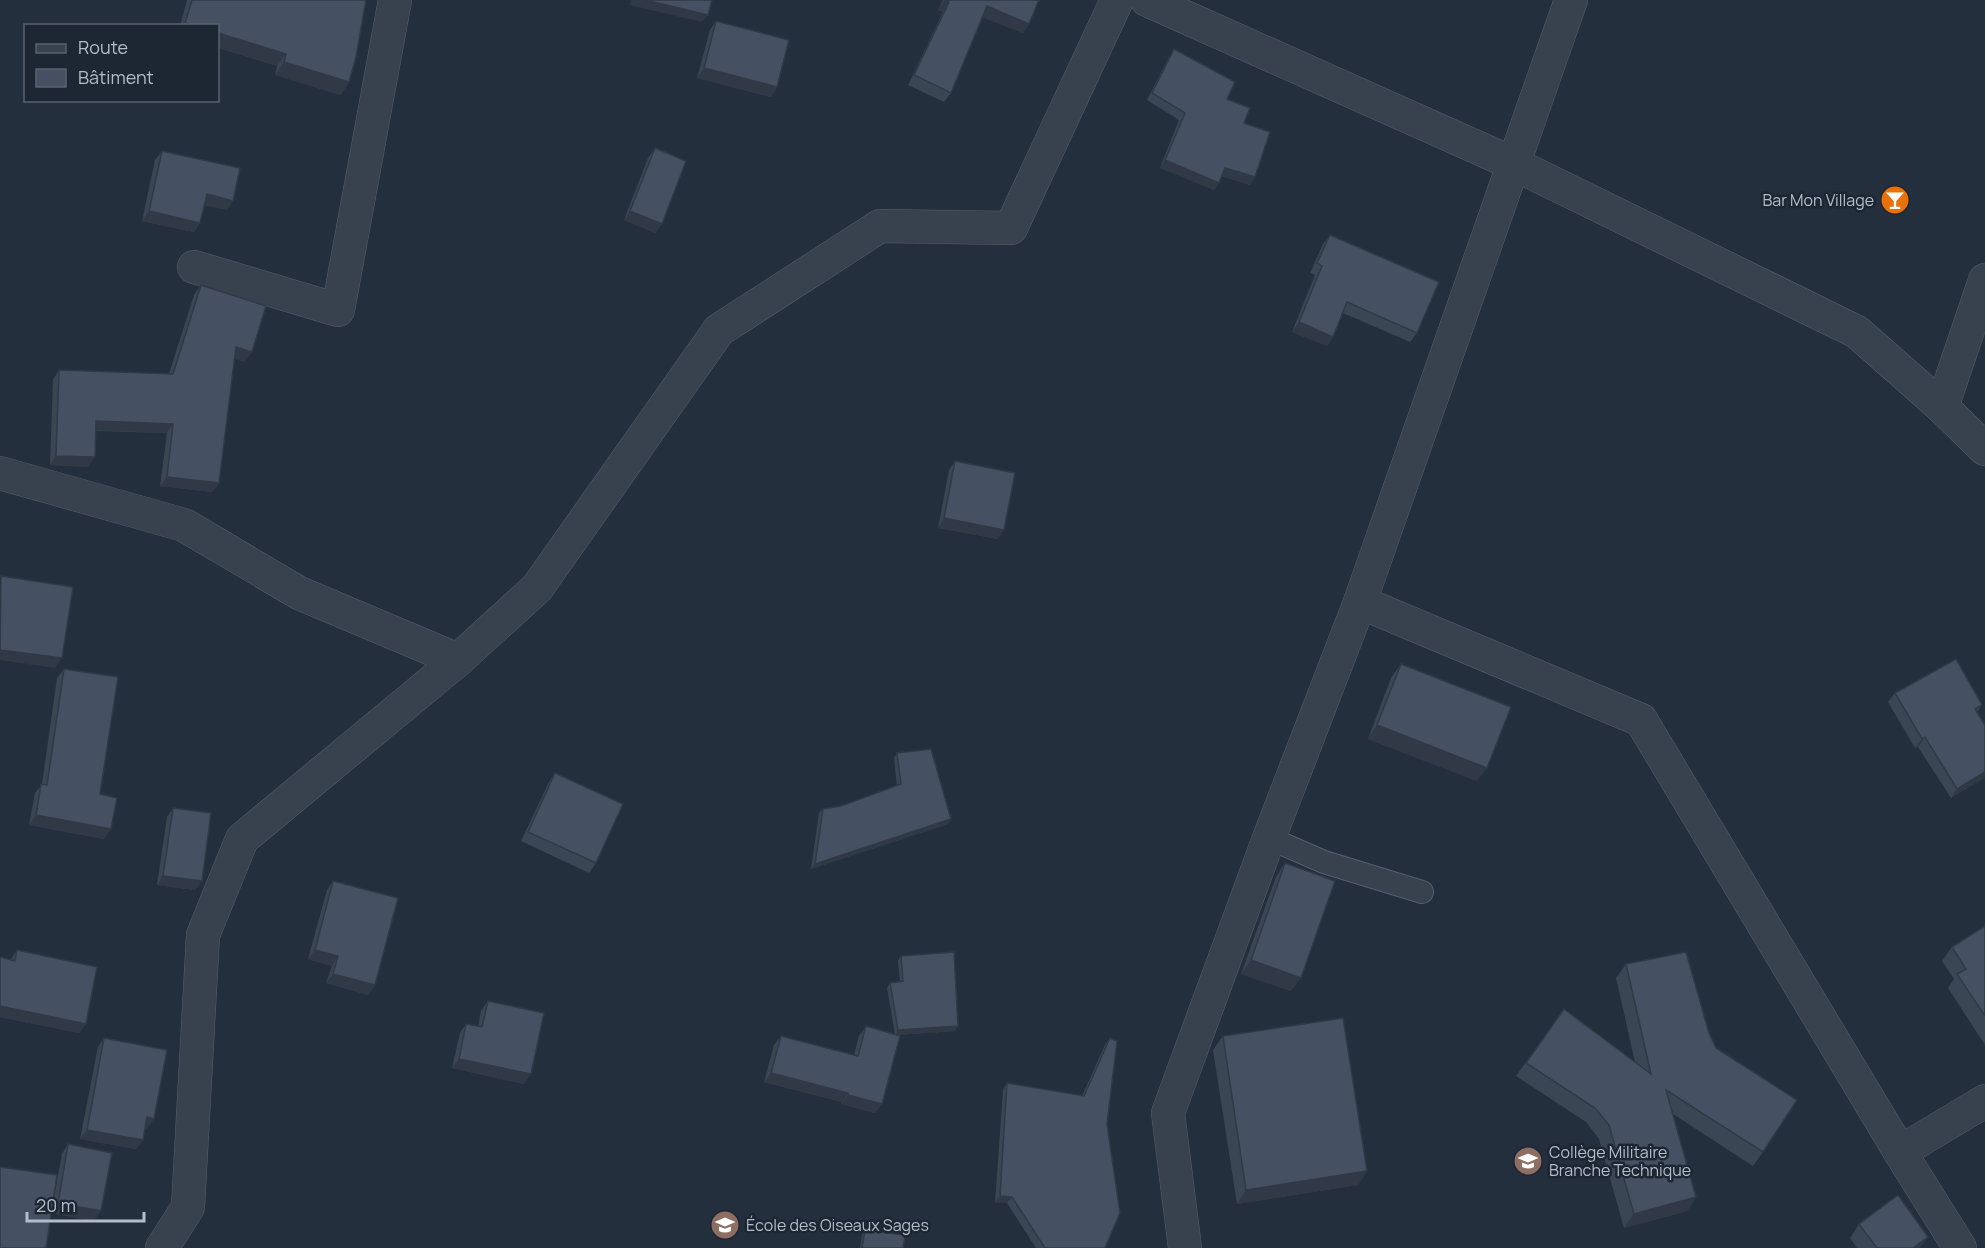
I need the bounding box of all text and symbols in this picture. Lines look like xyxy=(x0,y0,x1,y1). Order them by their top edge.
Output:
legend xyxy=(24,24,219,102)
text: Route xyxy=(78,35,128,59)
text: Bâtiment xyxy=(78,65,154,89)
bar icon: Bar Mon Village xyxy=(1879,184,1911,216)
place label: Bar Mon Village xyxy=(1762,189,1874,211)
place label: Collège Militaire Branche Technique xyxy=(1549,1141,1691,1181)
school or university icon: Collège Militaire Branche Technique xyxy=(1512,1145,1544,1177)
scale bar xyxy=(27,1185,144,1223)
text: 20 m xyxy=(36,1193,76,1217)
school or university icon: École des Oiseaux Sages xyxy=(709,1209,741,1241)
place label: École des Oiseaux Sages xyxy=(746,1214,929,1236)

